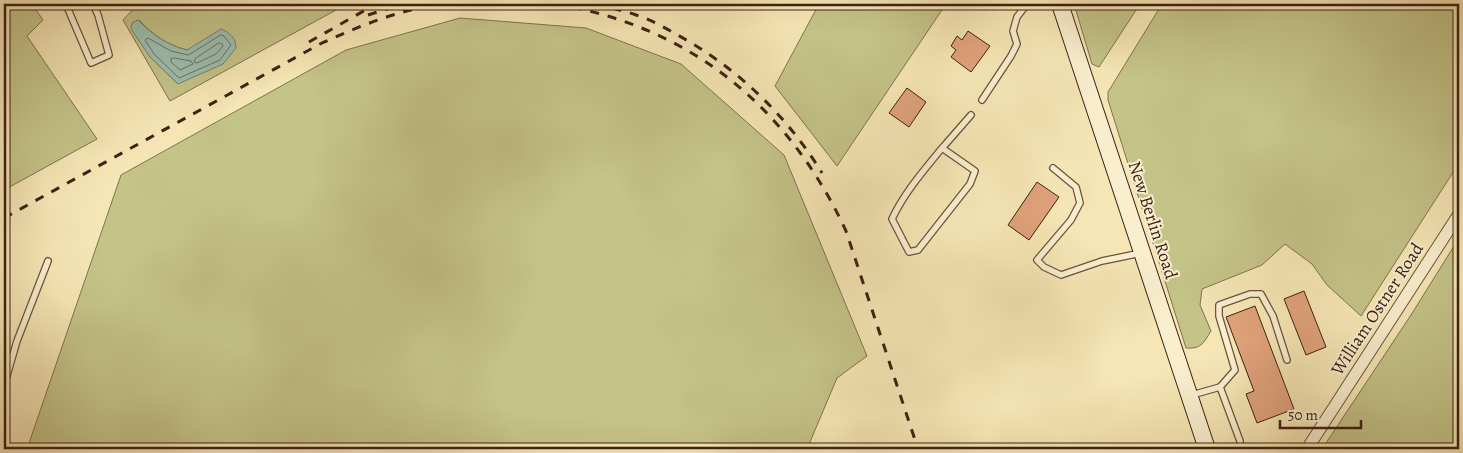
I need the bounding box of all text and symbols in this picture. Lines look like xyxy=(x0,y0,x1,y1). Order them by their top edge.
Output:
street label: New Berlin Road xyxy=(1123,158,1183,282)
street label: William Ostner Road xyxy=(1325,238,1429,381)
scale bar xyxy=(1280,398,1362,430)
text: 50 m xyxy=(1288,405,1318,425)

